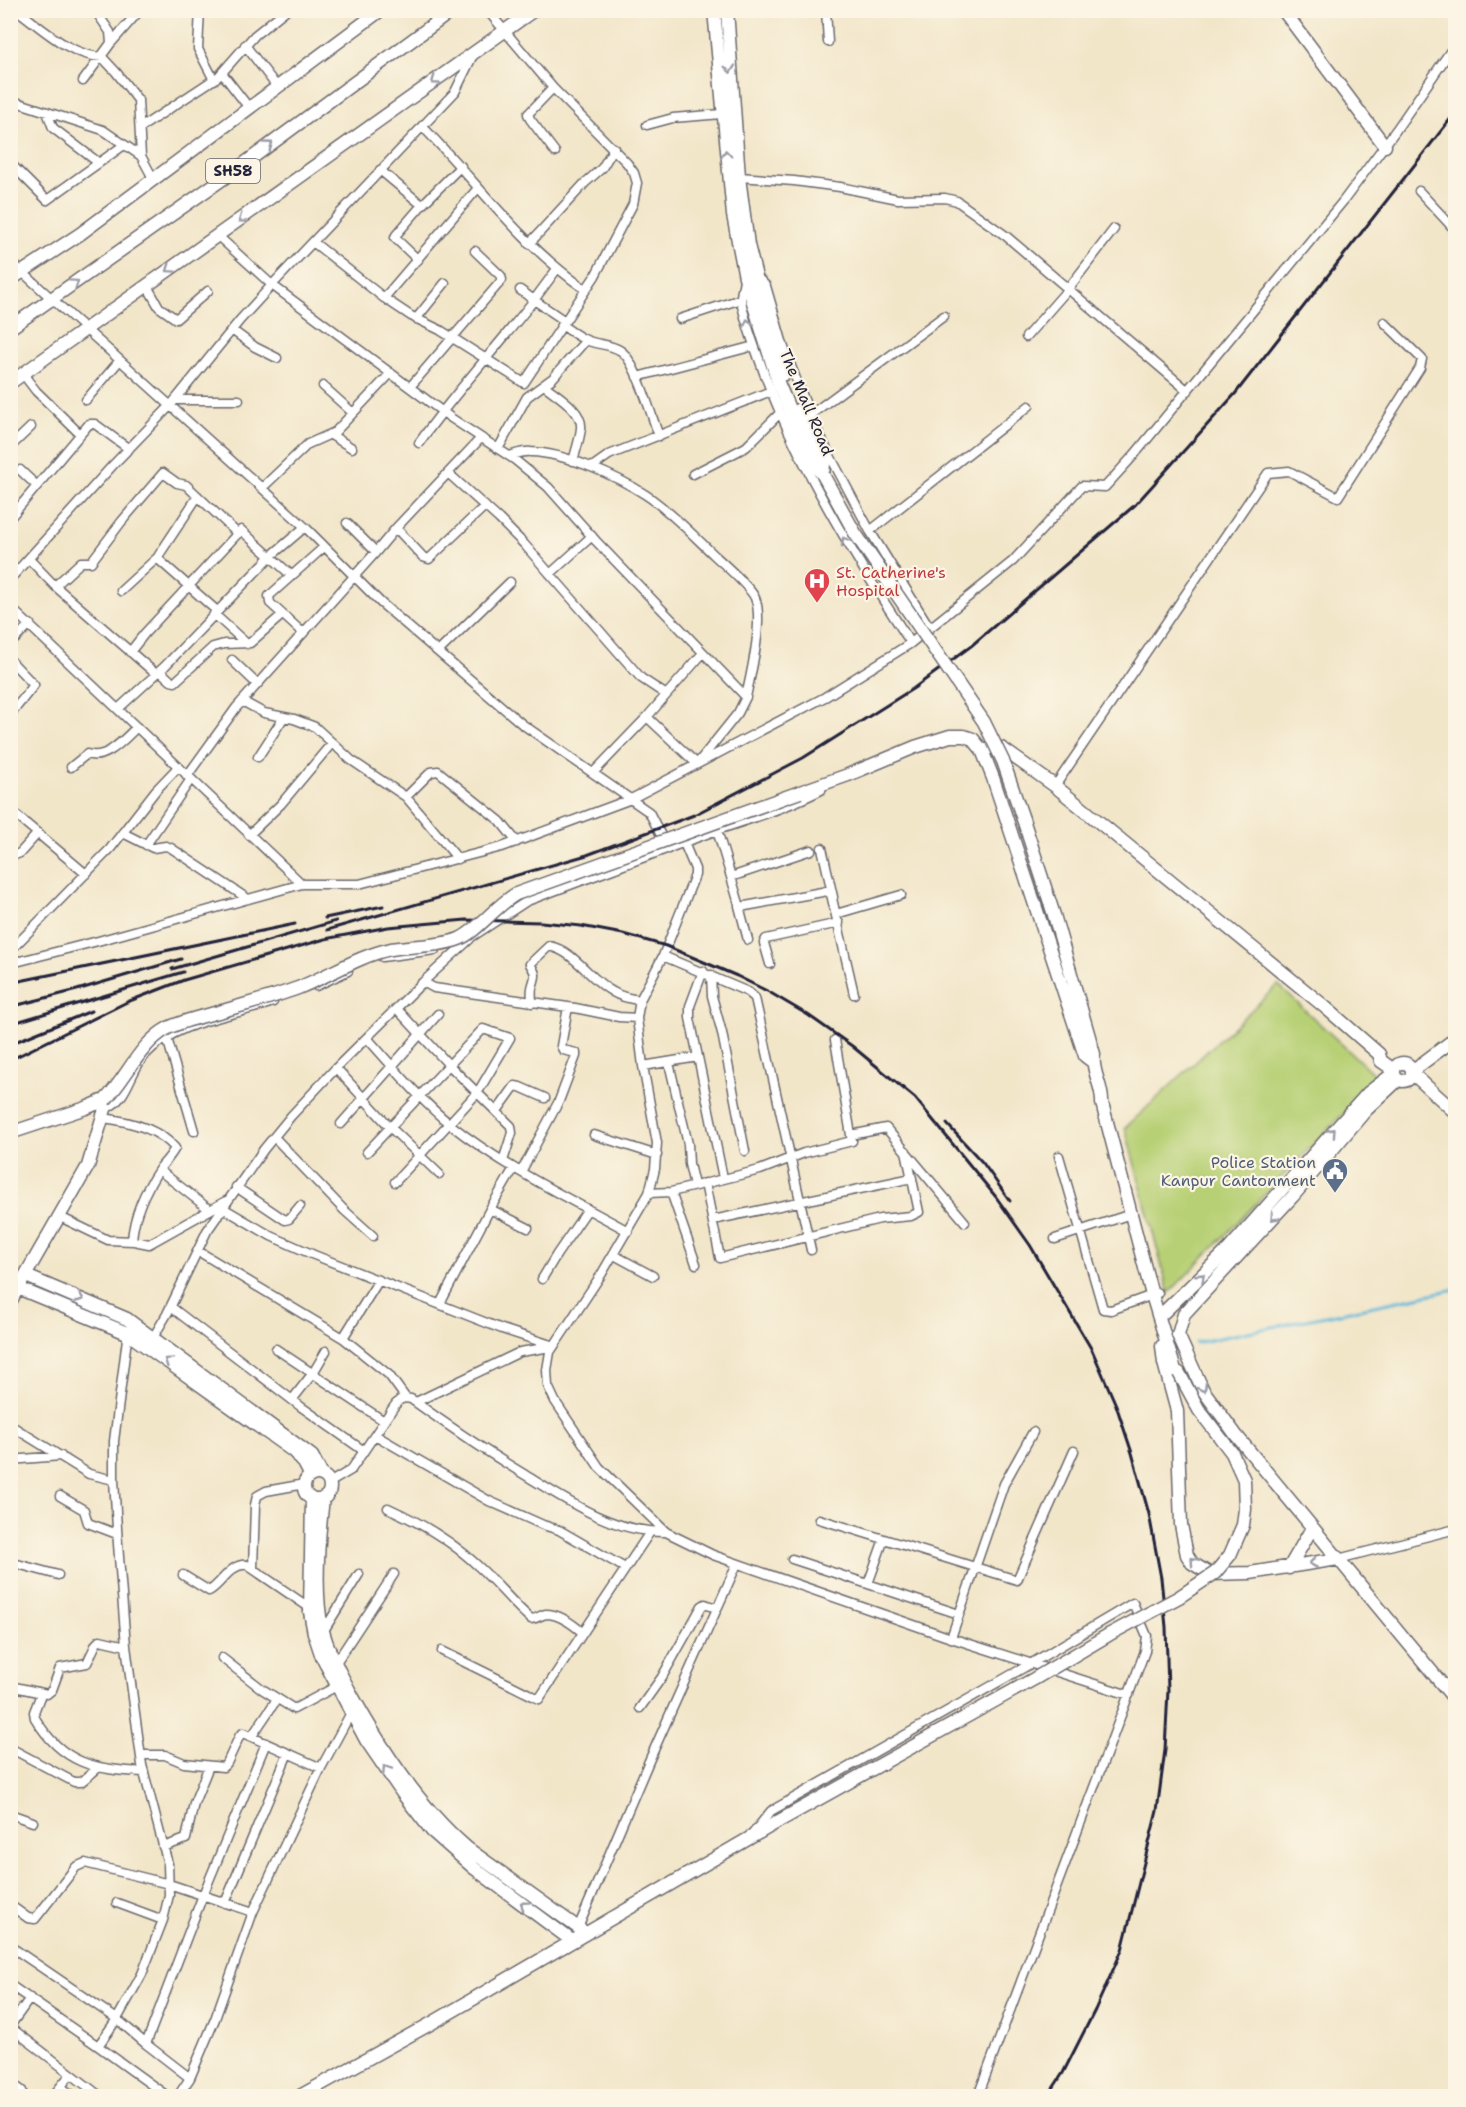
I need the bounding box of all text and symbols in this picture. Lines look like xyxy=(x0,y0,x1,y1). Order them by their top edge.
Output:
one-way arrow xyxy=(724,64,737,73)
one-way arrow xyxy=(430,74,441,85)
one-way arrow xyxy=(262,142,273,153)
one-way arrow xyxy=(720,149,733,158)
road number: SH58 xyxy=(206,159,260,183)
one-way arrow xyxy=(238,212,249,223)
one-way arrow xyxy=(166,262,177,273)
one-way arrow xyxy=(69,279,80,290)
one-way arrow xyxy=(743,318,755,329)
street label: The Mall Road xyxy=(775,346,838,459)
one-way arrow xyxy=(841,537,853,547)
place label: St. Catherine's Hospital xyxy=(836,562,946,601)
hospital icon: St. Catherine's Hospital xyxy=(802,566,832,604)
one-way arrow xyxy=(1325,1129,1336,1139)
place label: Police Station Kanpur Cantonment xyxy=(1161,1152,1316,1191)
public building icon: Police Station Kanpur Cantonment xyxy=(1320,1156,1350,1194)
one-way arrow xyxy=(1270,1210,1281,1220)
one-way arrow xyxy=(1194,1273,1205,1284)
one-way arrow xyxy=(73,1291,84,1303)
one-way arrow xyxy=(164,1358,175,1369)
one-way arrow xyxy=(1196,1382,1207,1392)
one-way arrow xyxy=(1190,1557,1201,1568)
one-way arrow xyxy=(1309,1557,1318,1569)
one-way arrow xyxy=(382,1765,393,1776)
one-way arrow xyxy=(519,1902,530,1913)

